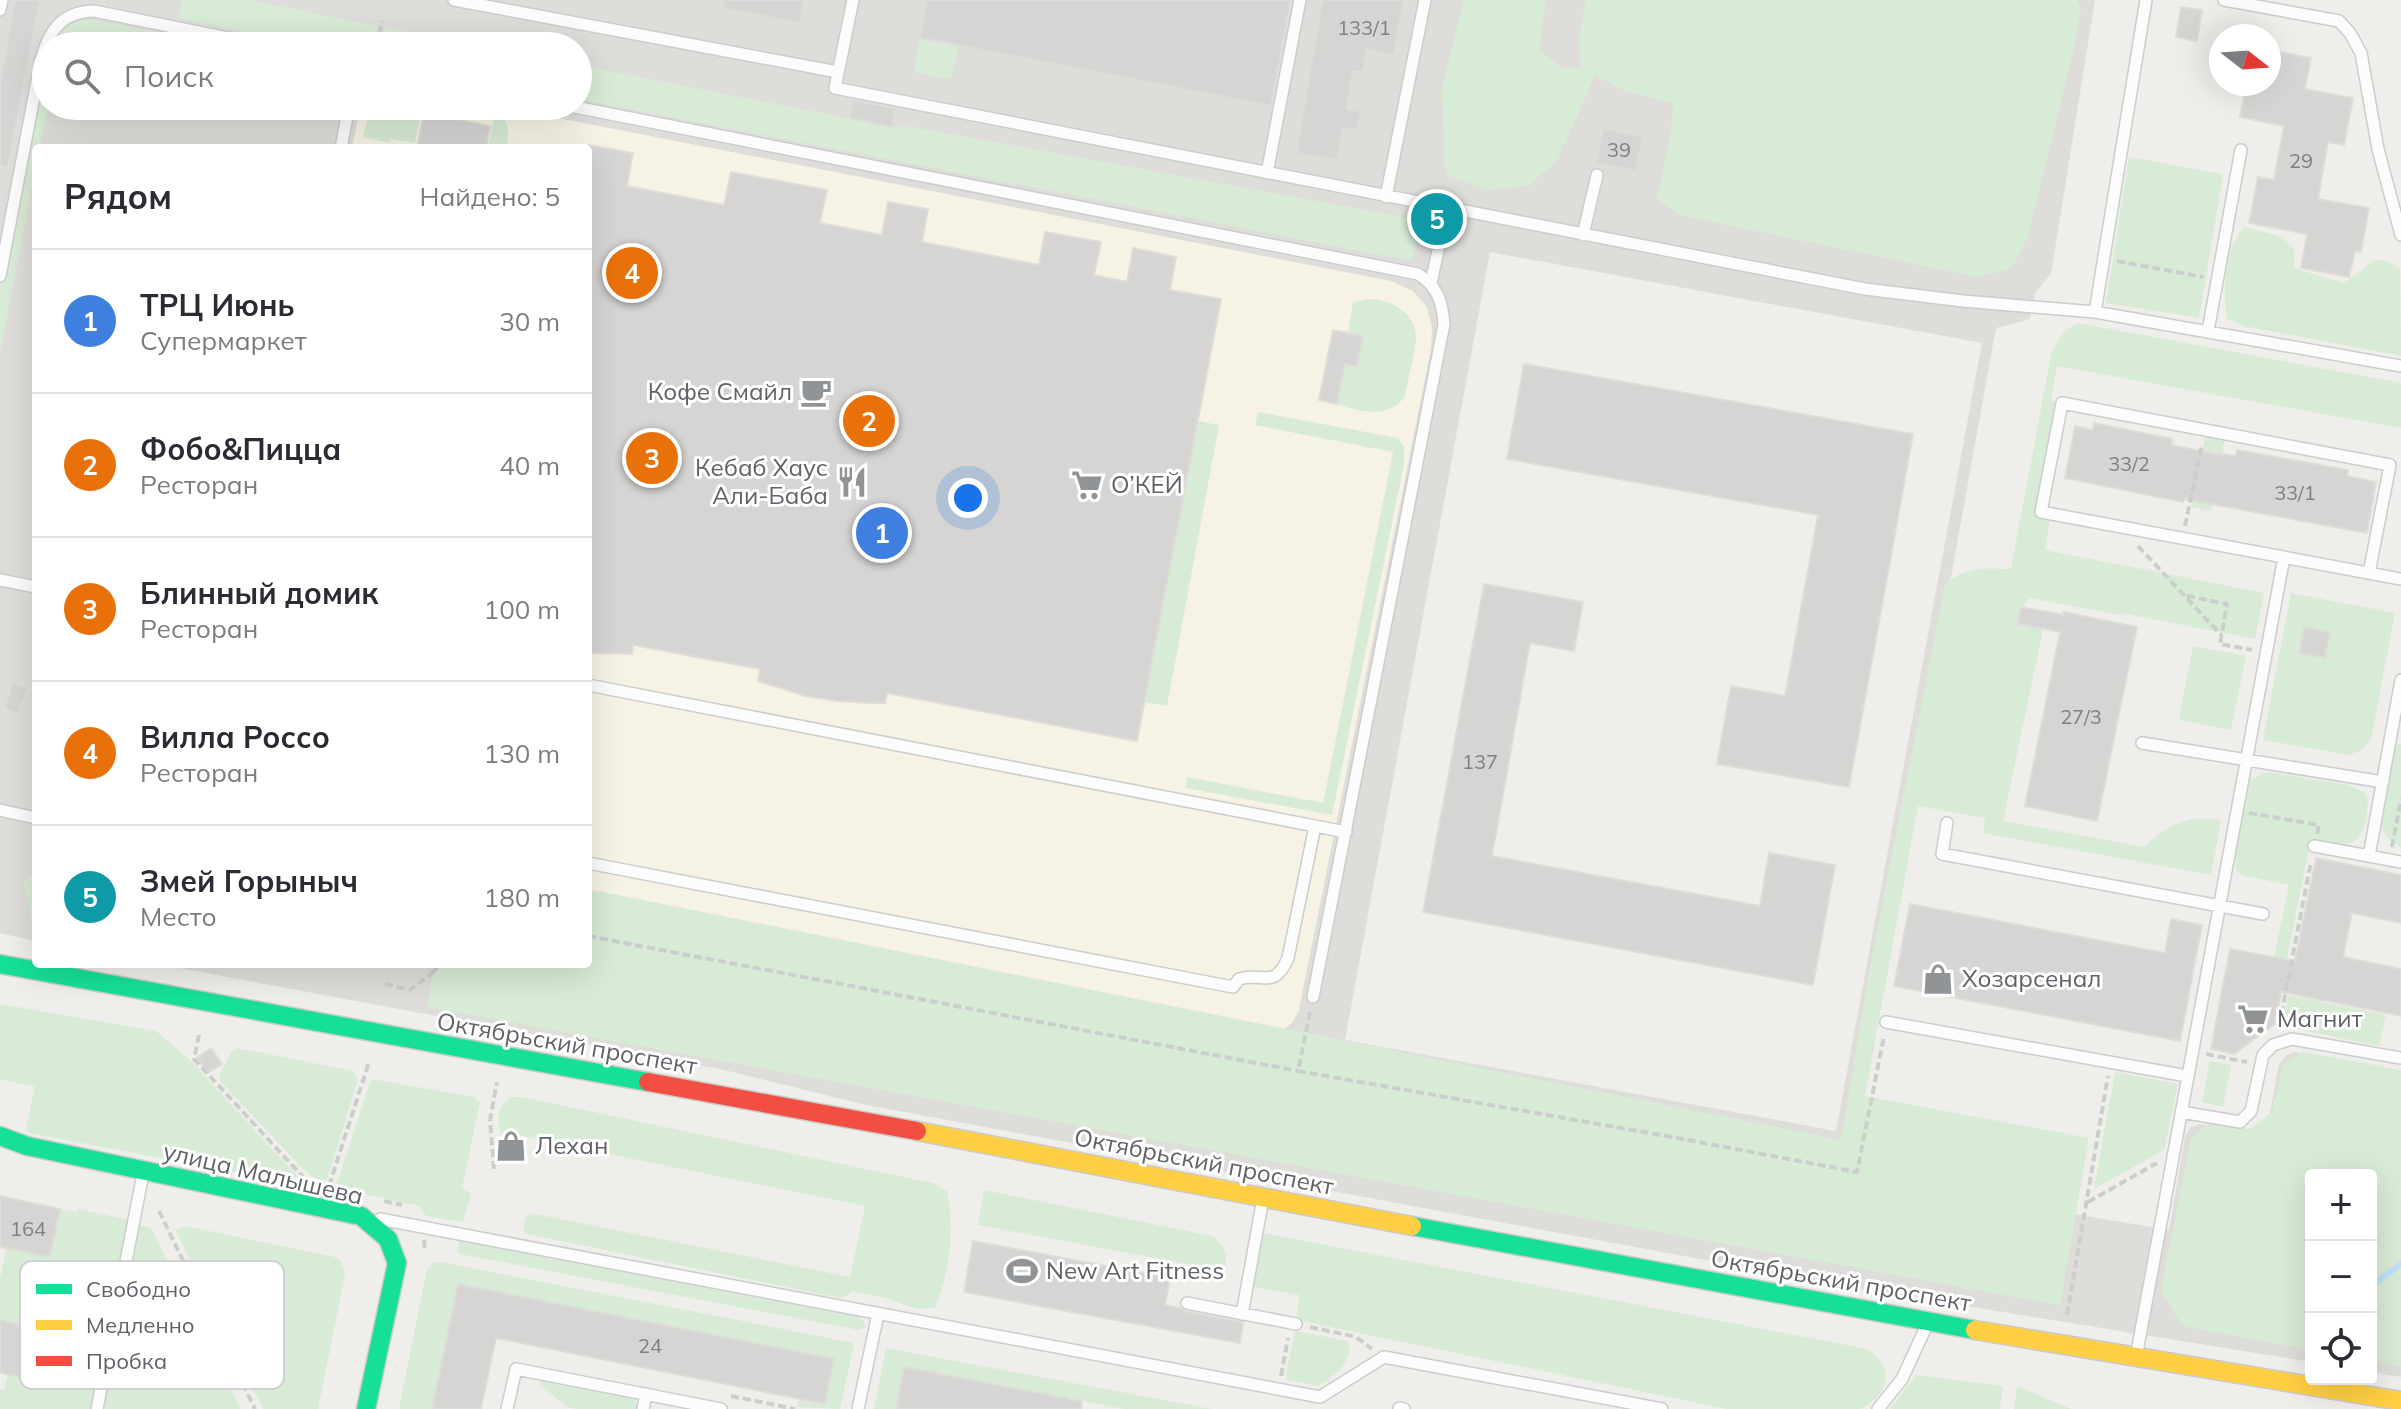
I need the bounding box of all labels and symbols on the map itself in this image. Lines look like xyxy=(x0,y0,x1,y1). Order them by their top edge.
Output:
house number: 133/1 xyxy=(1337,15,1391,40)
north arrow xyxy=(2209,24,2281,96)
house number: 39 xyxy=(1607,137,1631,162)
house number: 29 xyxy=(2289,148,2313,173)
pin: 5 xyxy=(1411,189,1463,249)
pin: 4 xyxy=(606,243,658,303)
cafe icon: Кофе Смайл xyxy=(799,375,833,409)
place label: Кофе Смайл xyxy=(648,376,792,406)
pin: 2 xyxy=(843,391,895,451)
pin: 3 xyxy=(626,428,678,488)
house number: 33/2 xyxy=(2108,451,2150,476)
place label: Кебаб Хаус Али-Баба xyxy=(695,452,828,510)
restaurant icon: Кебаб Хаус Али-Баба xyxy=(835,465,869,499)
supermarket icon: О’КЕЙ xyxy=(1070,468,1104,502)
place label: О’КЕЙ xyxy=(1111,469,1183,499)
your location xyxy=(948,478,988,518)
house number: 33/1 xyxy=(2274,480,2316,505)
pin: 1 xyxy=(856,503,908,563)
house number: 27/3 xyxy=(2060,704,2102,729)
house number: 137 xyxy=(1462,749,1498,774)
shop icon: Хозарсенал xyxy=(1921,962,1955,996)
place label: Хозарсенал xyxy=(1962,963,2101,993)
supermarket icon: Магнит xyxy=(2236,1002,2270,1036)
place label: Магнит xyxy=(2277,1003,2363,1033)
street label: Октябрьский проспект xyxy=(435,1005,700,1081)
street label: Октябрьский проспект xyxy=(1072,1121,1336,1201)
shop icon: Лехан xyxy=(494,1129,528,1163)
place label: Лехан xyxy=(535,1130,608,1160)
street label: улица Малышева xyxy=(160,1135,366,1211)
house number: 164 xyxy=(10,1216,46,1241)
street label: Октябрьский проспект xyxy=(1709,1242,1974,1318)
sports icon: New Art Fitness xyxy=(1005,1254,1039,1288)
place label: New Art Fitness xyxy=(1046,1255,1224,1285)
legend xyxy=(20,1261,284,1389)
text: Свободно xyxy=(86,1275,191,1303)
text: Медленно xyxy=(86,1311,195,1339)
house number: 24 xyxy=(638,1333,662,1358)
text: Пробка xyxy=(86,1347,167,1375)

